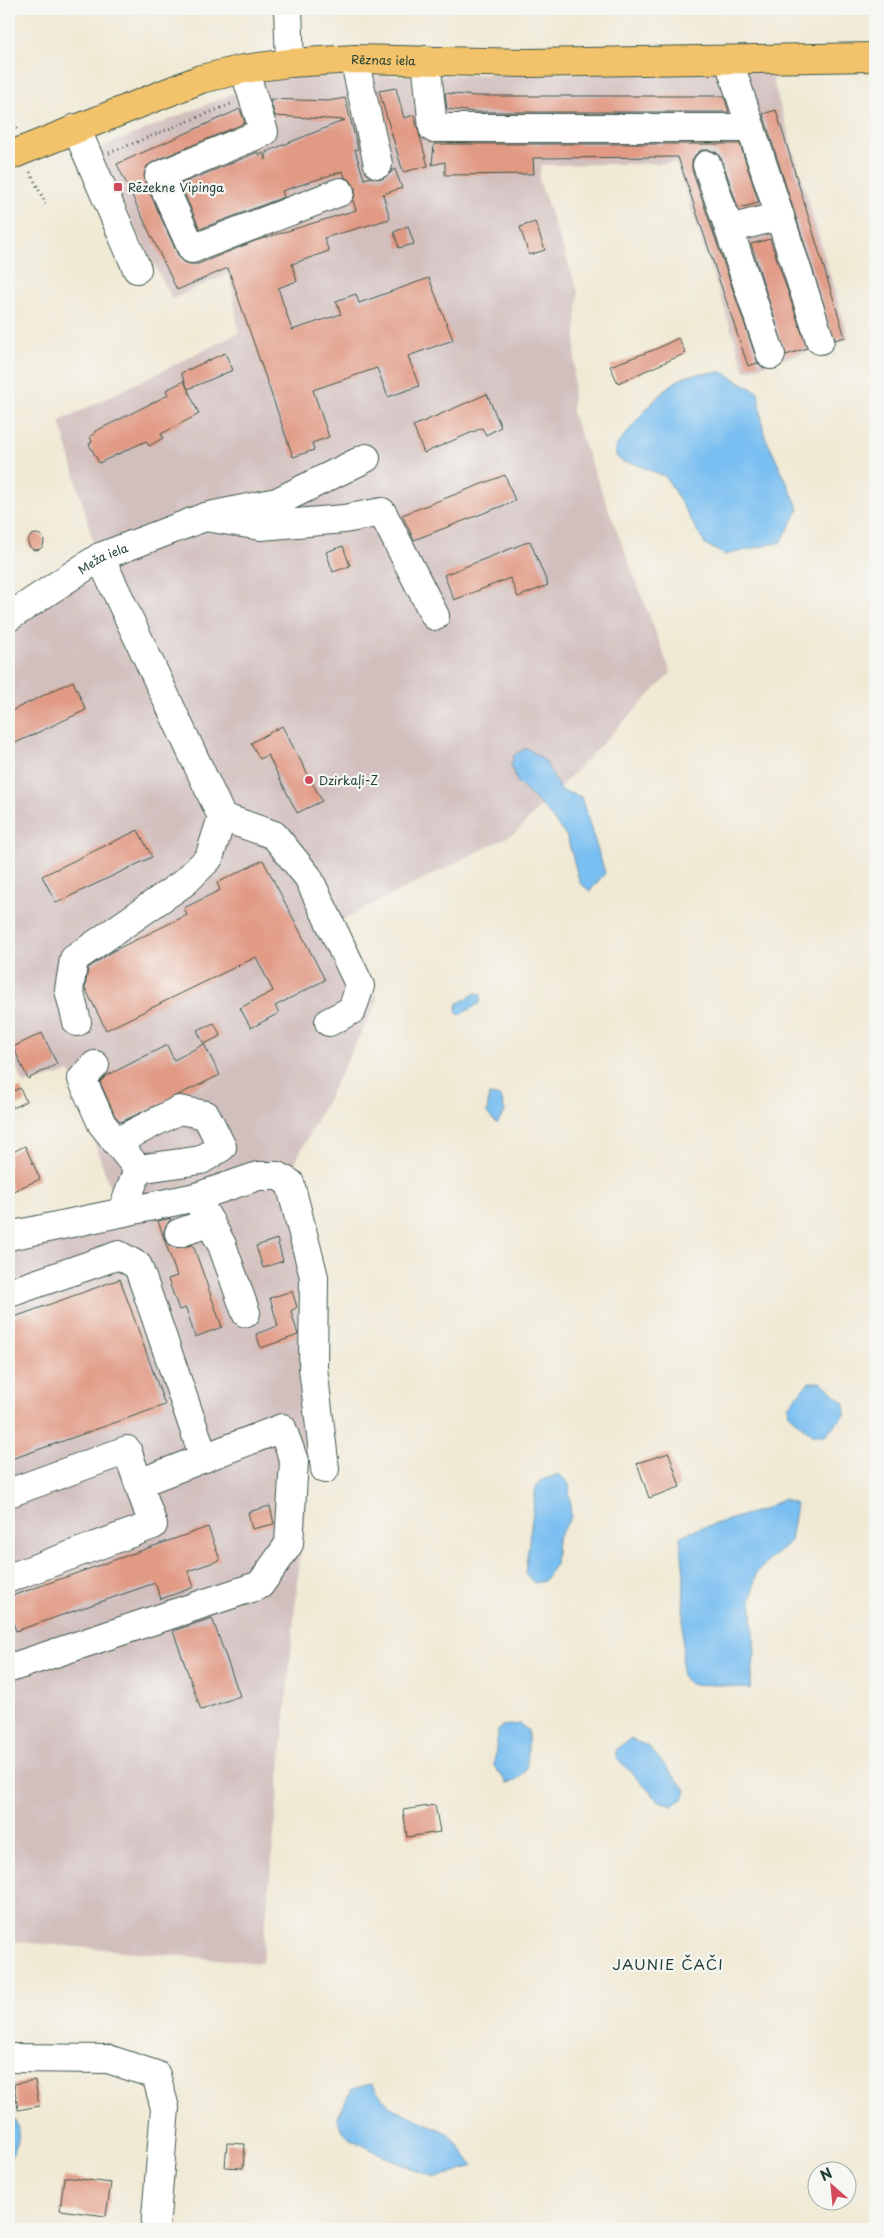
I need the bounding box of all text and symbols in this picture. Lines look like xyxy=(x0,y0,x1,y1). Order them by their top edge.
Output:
street label: Rēznas iela xyxy=(351,50,416,69)
place label: Rēzekne Vipinga xyxy=(128,178,224,196)
marker: Rēzekne Vipinga xyxy=(112,181,124,193)
street label: Meža iela xyxy=(74,538,131,578)
place label: Dzirkaļi-Z xyxy=(319,771,378,789)
marker: Dzirkaļi-Z xyxy=(303,774,315,786)
district label: JAUNIE ČAČI xyxy=(612,1952,724,1975)
north arrow xyxy=(806,2160,856,2210)
text: N xyxy=(816,2162,836,2186)

